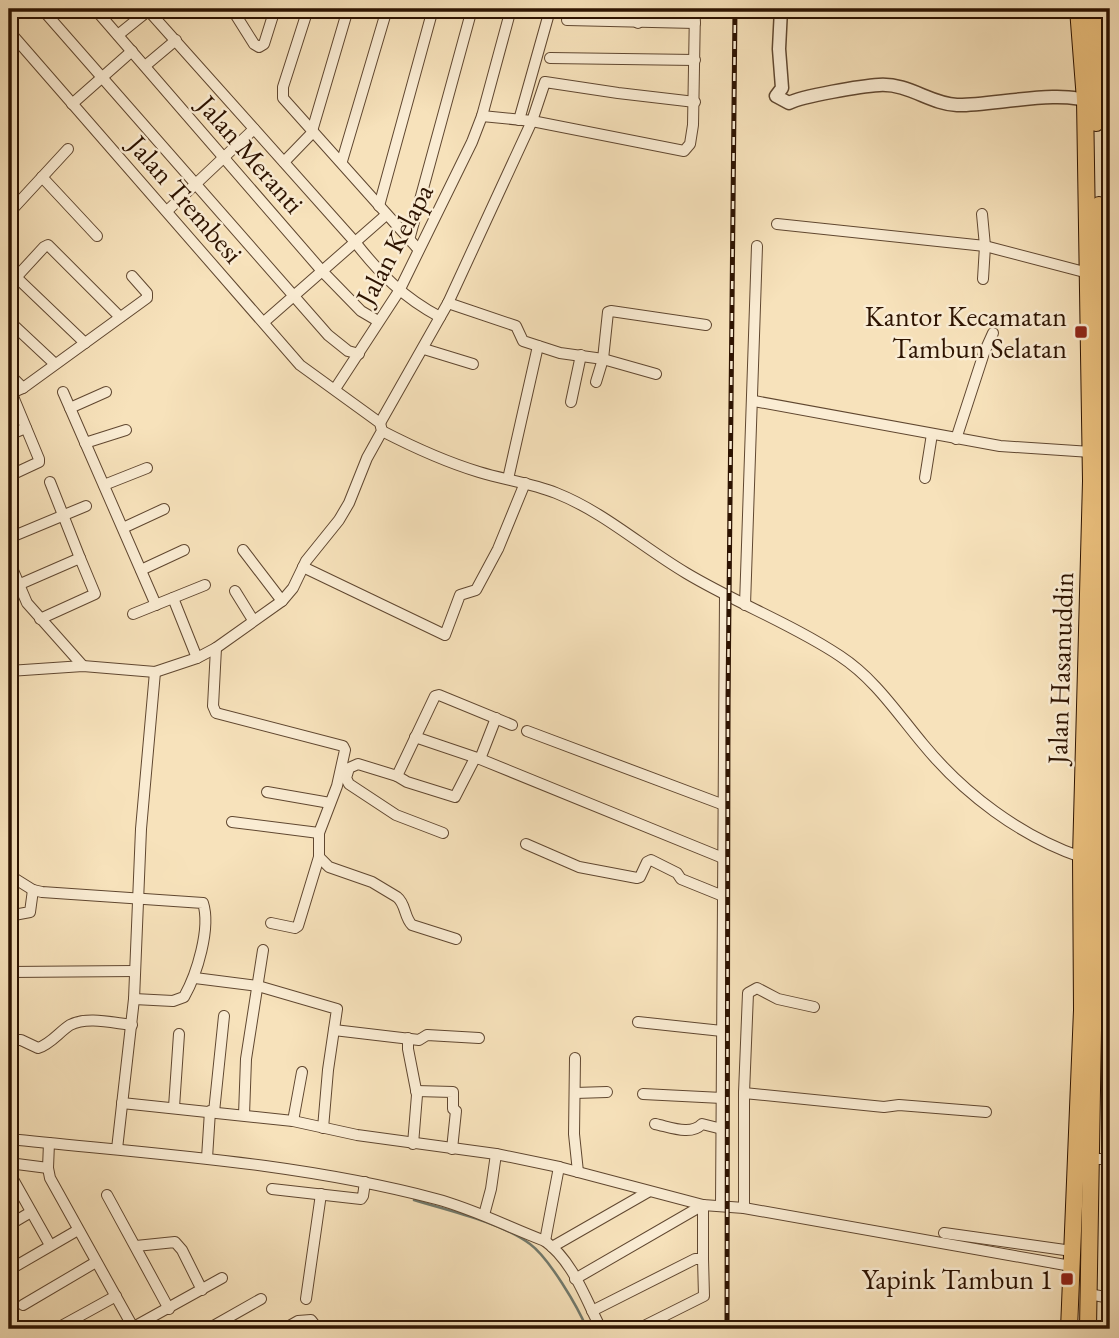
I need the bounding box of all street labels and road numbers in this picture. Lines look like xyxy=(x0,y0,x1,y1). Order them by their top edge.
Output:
street label: Jalan Meranti xyxy=(188,86,312,221)
street label: Jalan Trembesi xyxy=(119,126,252,271)
street label: Jalan Kelapa xyxy=(346,177,441,312)
street label: Jalan Hasanuddin xyxy=(1039,571,1081,767)

